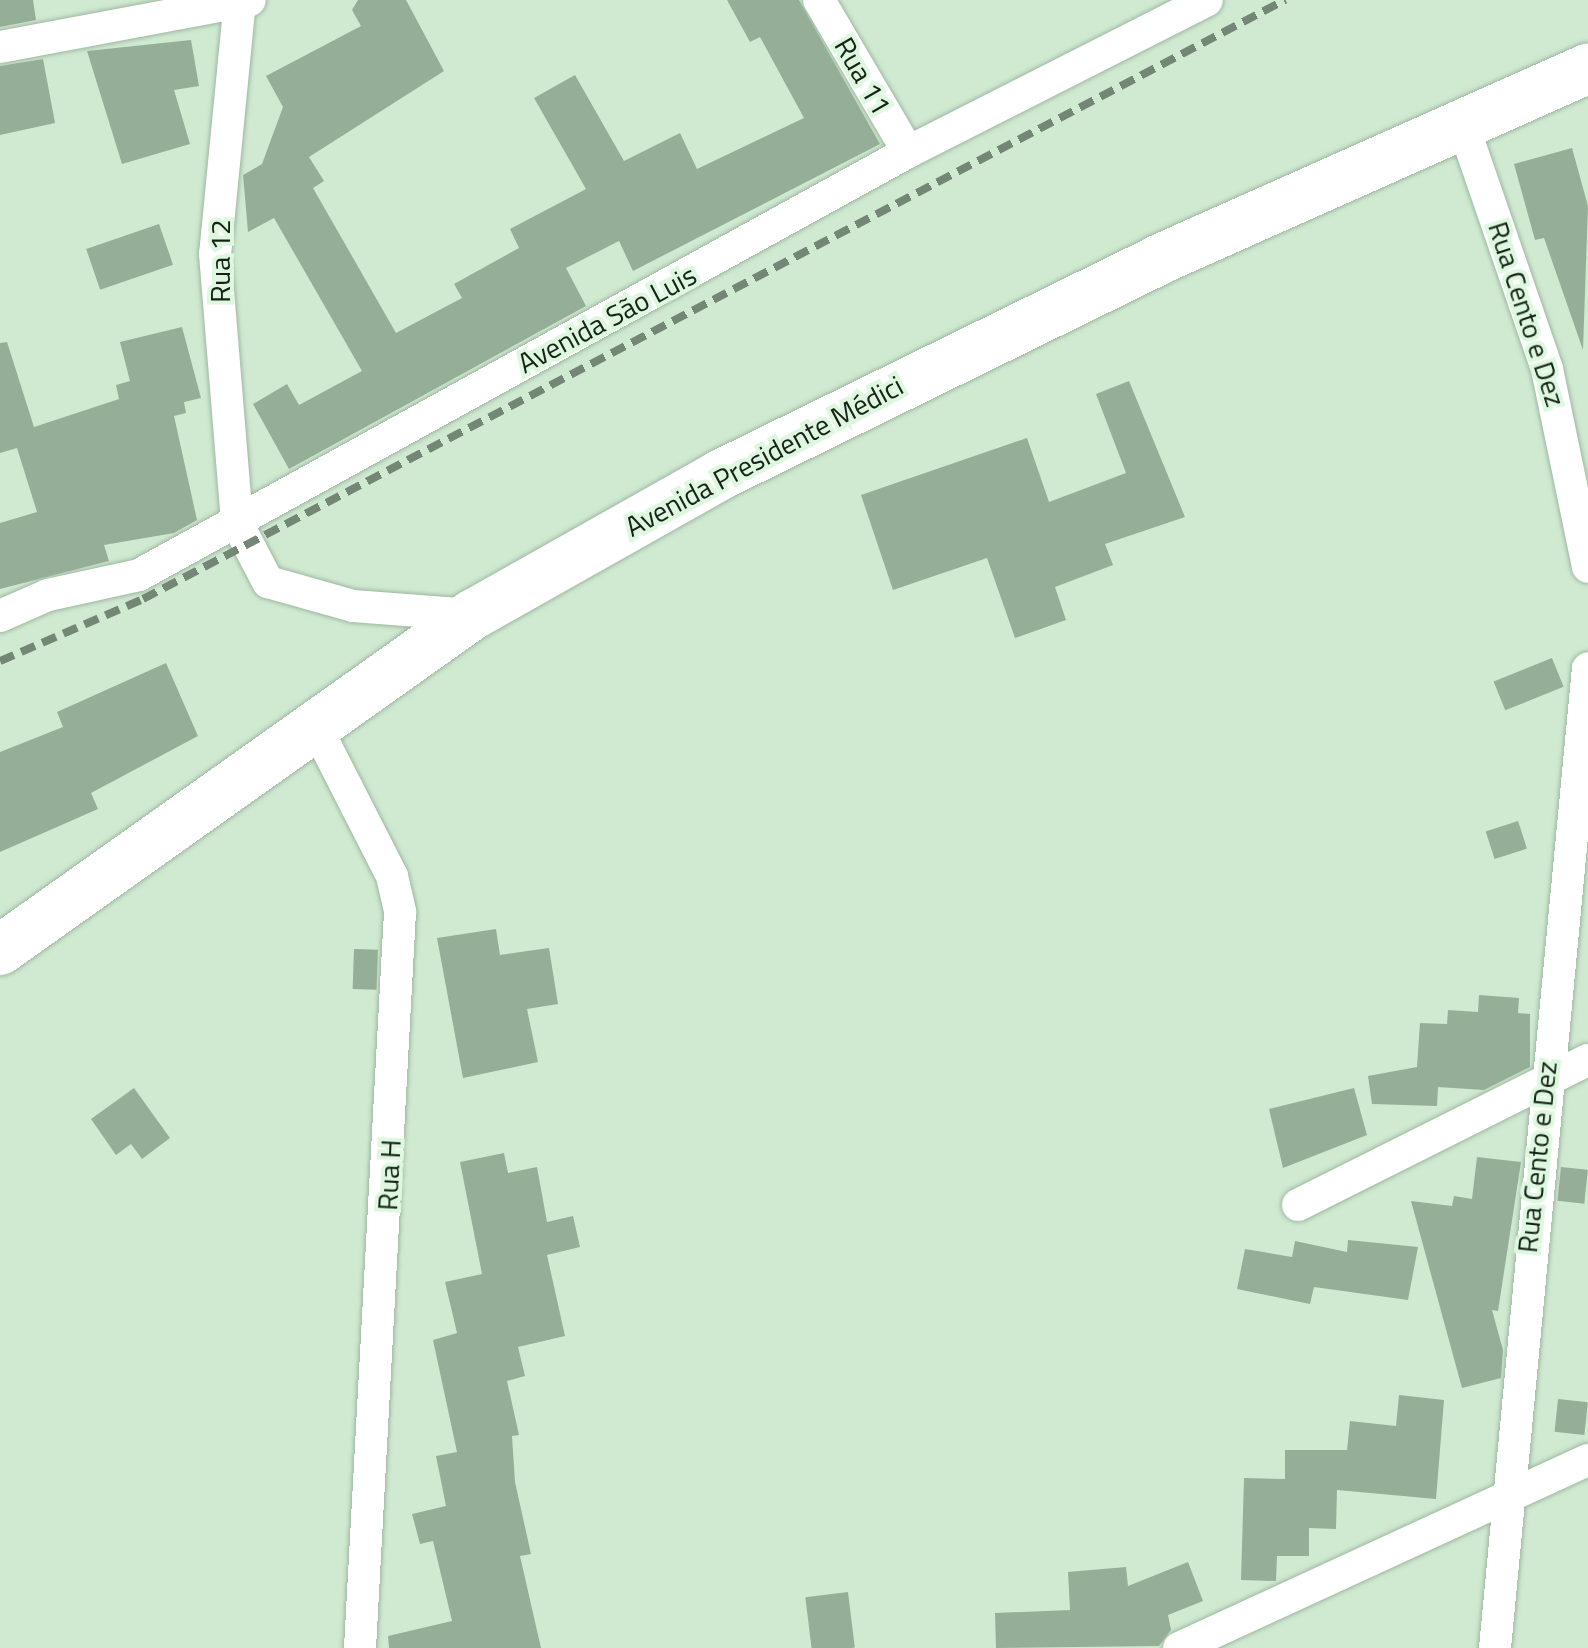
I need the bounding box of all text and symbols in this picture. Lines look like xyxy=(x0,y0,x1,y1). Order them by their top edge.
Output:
street label: Rua 11 xyxy=(828,31,898,121)
street label: Rua Cento e Dez xyxy=(1481,217,1573,411)
street label: Rua 12 xyxy=(203,219,237,303)
street label: Avenida São Luis xyxy=(512,258,702,380)
street label: Avenida Presidente Médici xyxy=(619,368,909,544)
street label: Rua Cento e Dez xyxy=(1510,1060,1564,1254)
street label: Rua H xyxy=(370,1139,408,1211)

